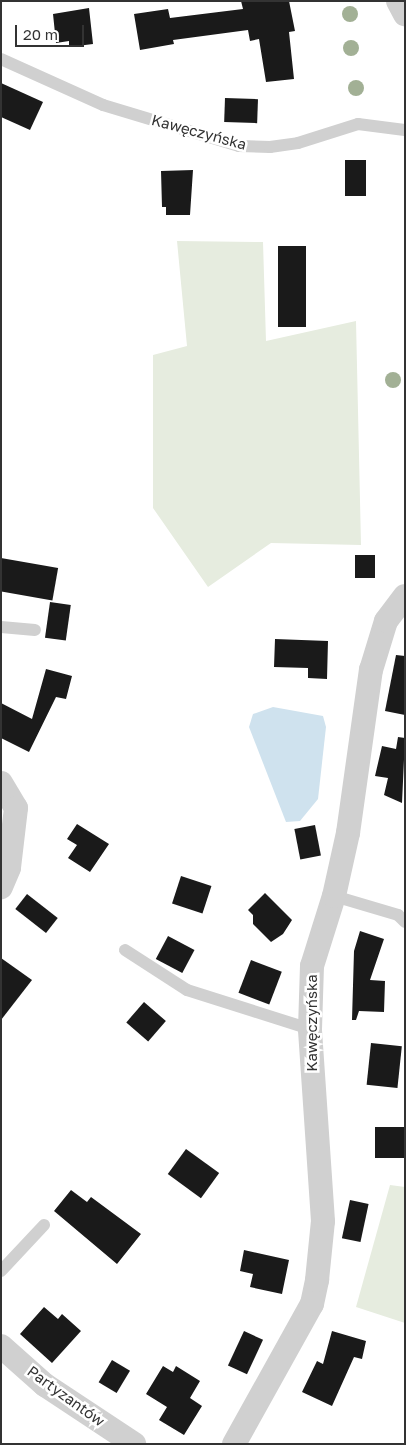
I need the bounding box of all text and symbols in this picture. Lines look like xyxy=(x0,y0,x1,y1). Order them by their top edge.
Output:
scale bar xyxy=(18,15,86,47)
text: 20 m xyxy=(23,25,58,43)
street label: Kawęczyńska xyxy=(150,111,248,153)
street label: Kawęczyńska xyxy=(303,974,321,1072)
street label: Partyzantów xyxy=(24,1362,108,1430)

